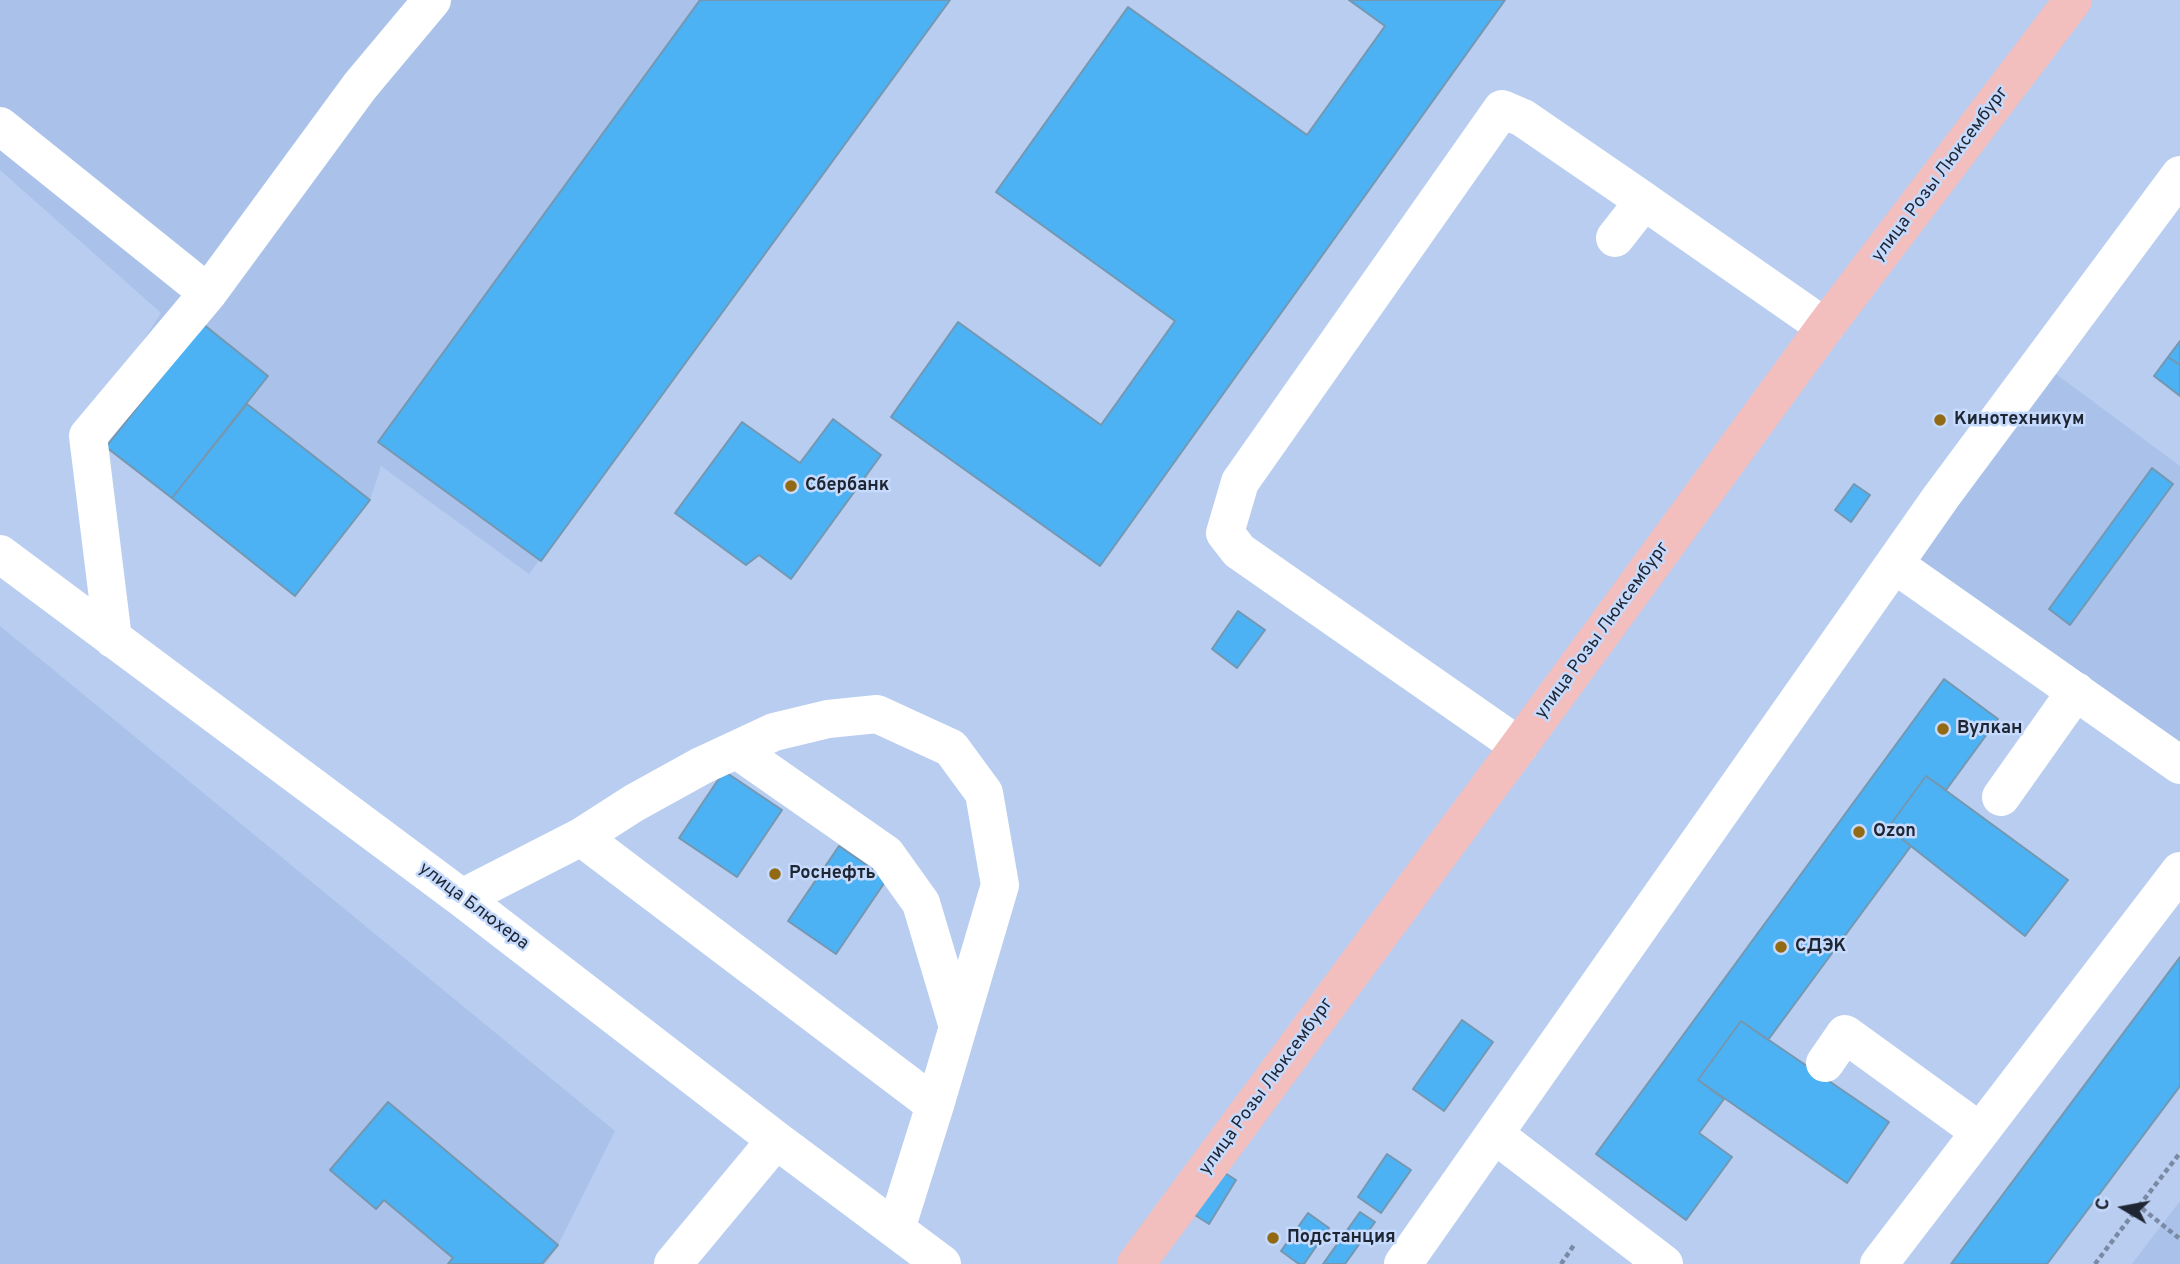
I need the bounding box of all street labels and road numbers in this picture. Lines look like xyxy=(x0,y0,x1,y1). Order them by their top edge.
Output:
street label: улица Розы Люксембург xyxy=(1868,83,2014,267)
street label: улица Розы Люксембург xyxy=(1531,538,1675,724)
street label: улица Блюхера xyxy=(414,859,532,955)
street label: улица Розы Люксембург xyxy=(1195,994,1339,1180)

